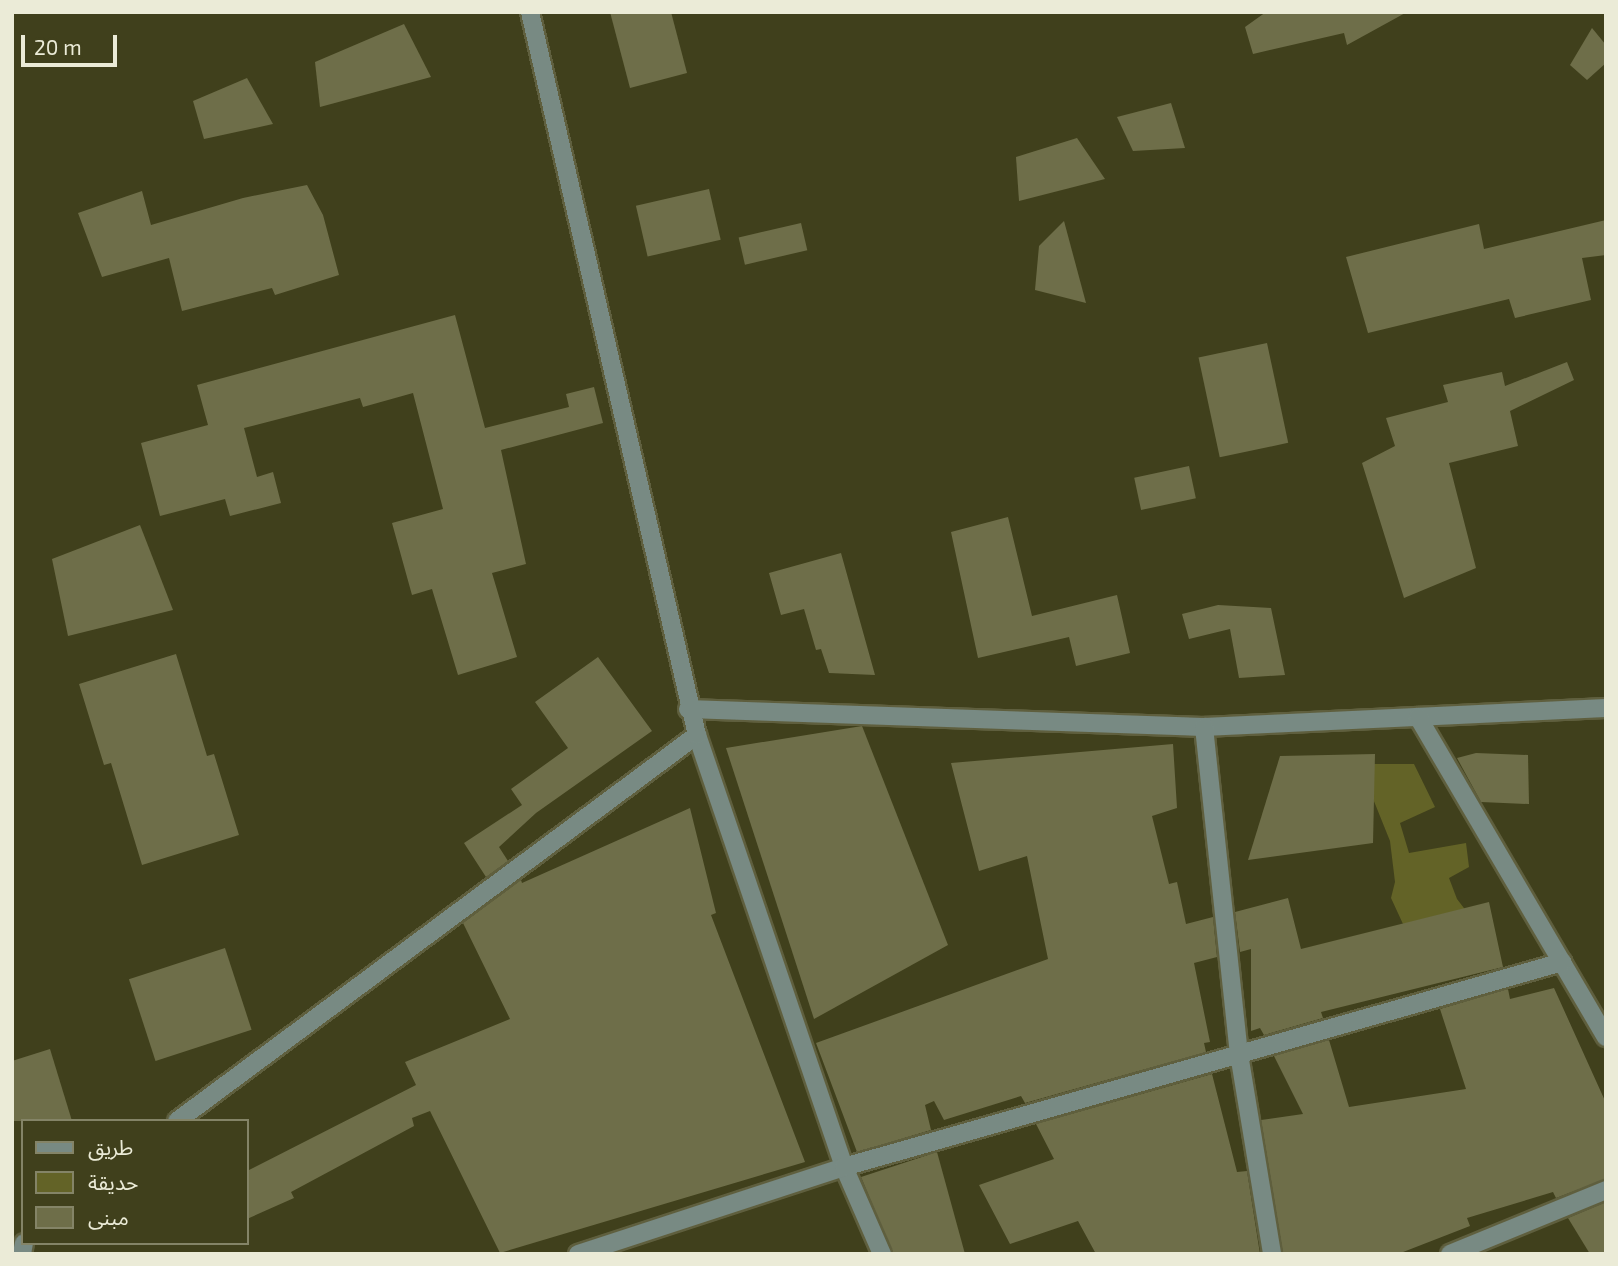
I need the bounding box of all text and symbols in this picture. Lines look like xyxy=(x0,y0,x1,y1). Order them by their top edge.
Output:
scale bar xyxy=(24,21,121,65)
text: 20 m xyxy=(34,34,82,59)
legend xyxy=(21,1119,248,1245)
text: طريق xyxy=(88,1134,133,1159)
text: حديقة xyxy=(88,1169,138,1194)
text: مبنى xyxy=(88,1204,129,1229)

